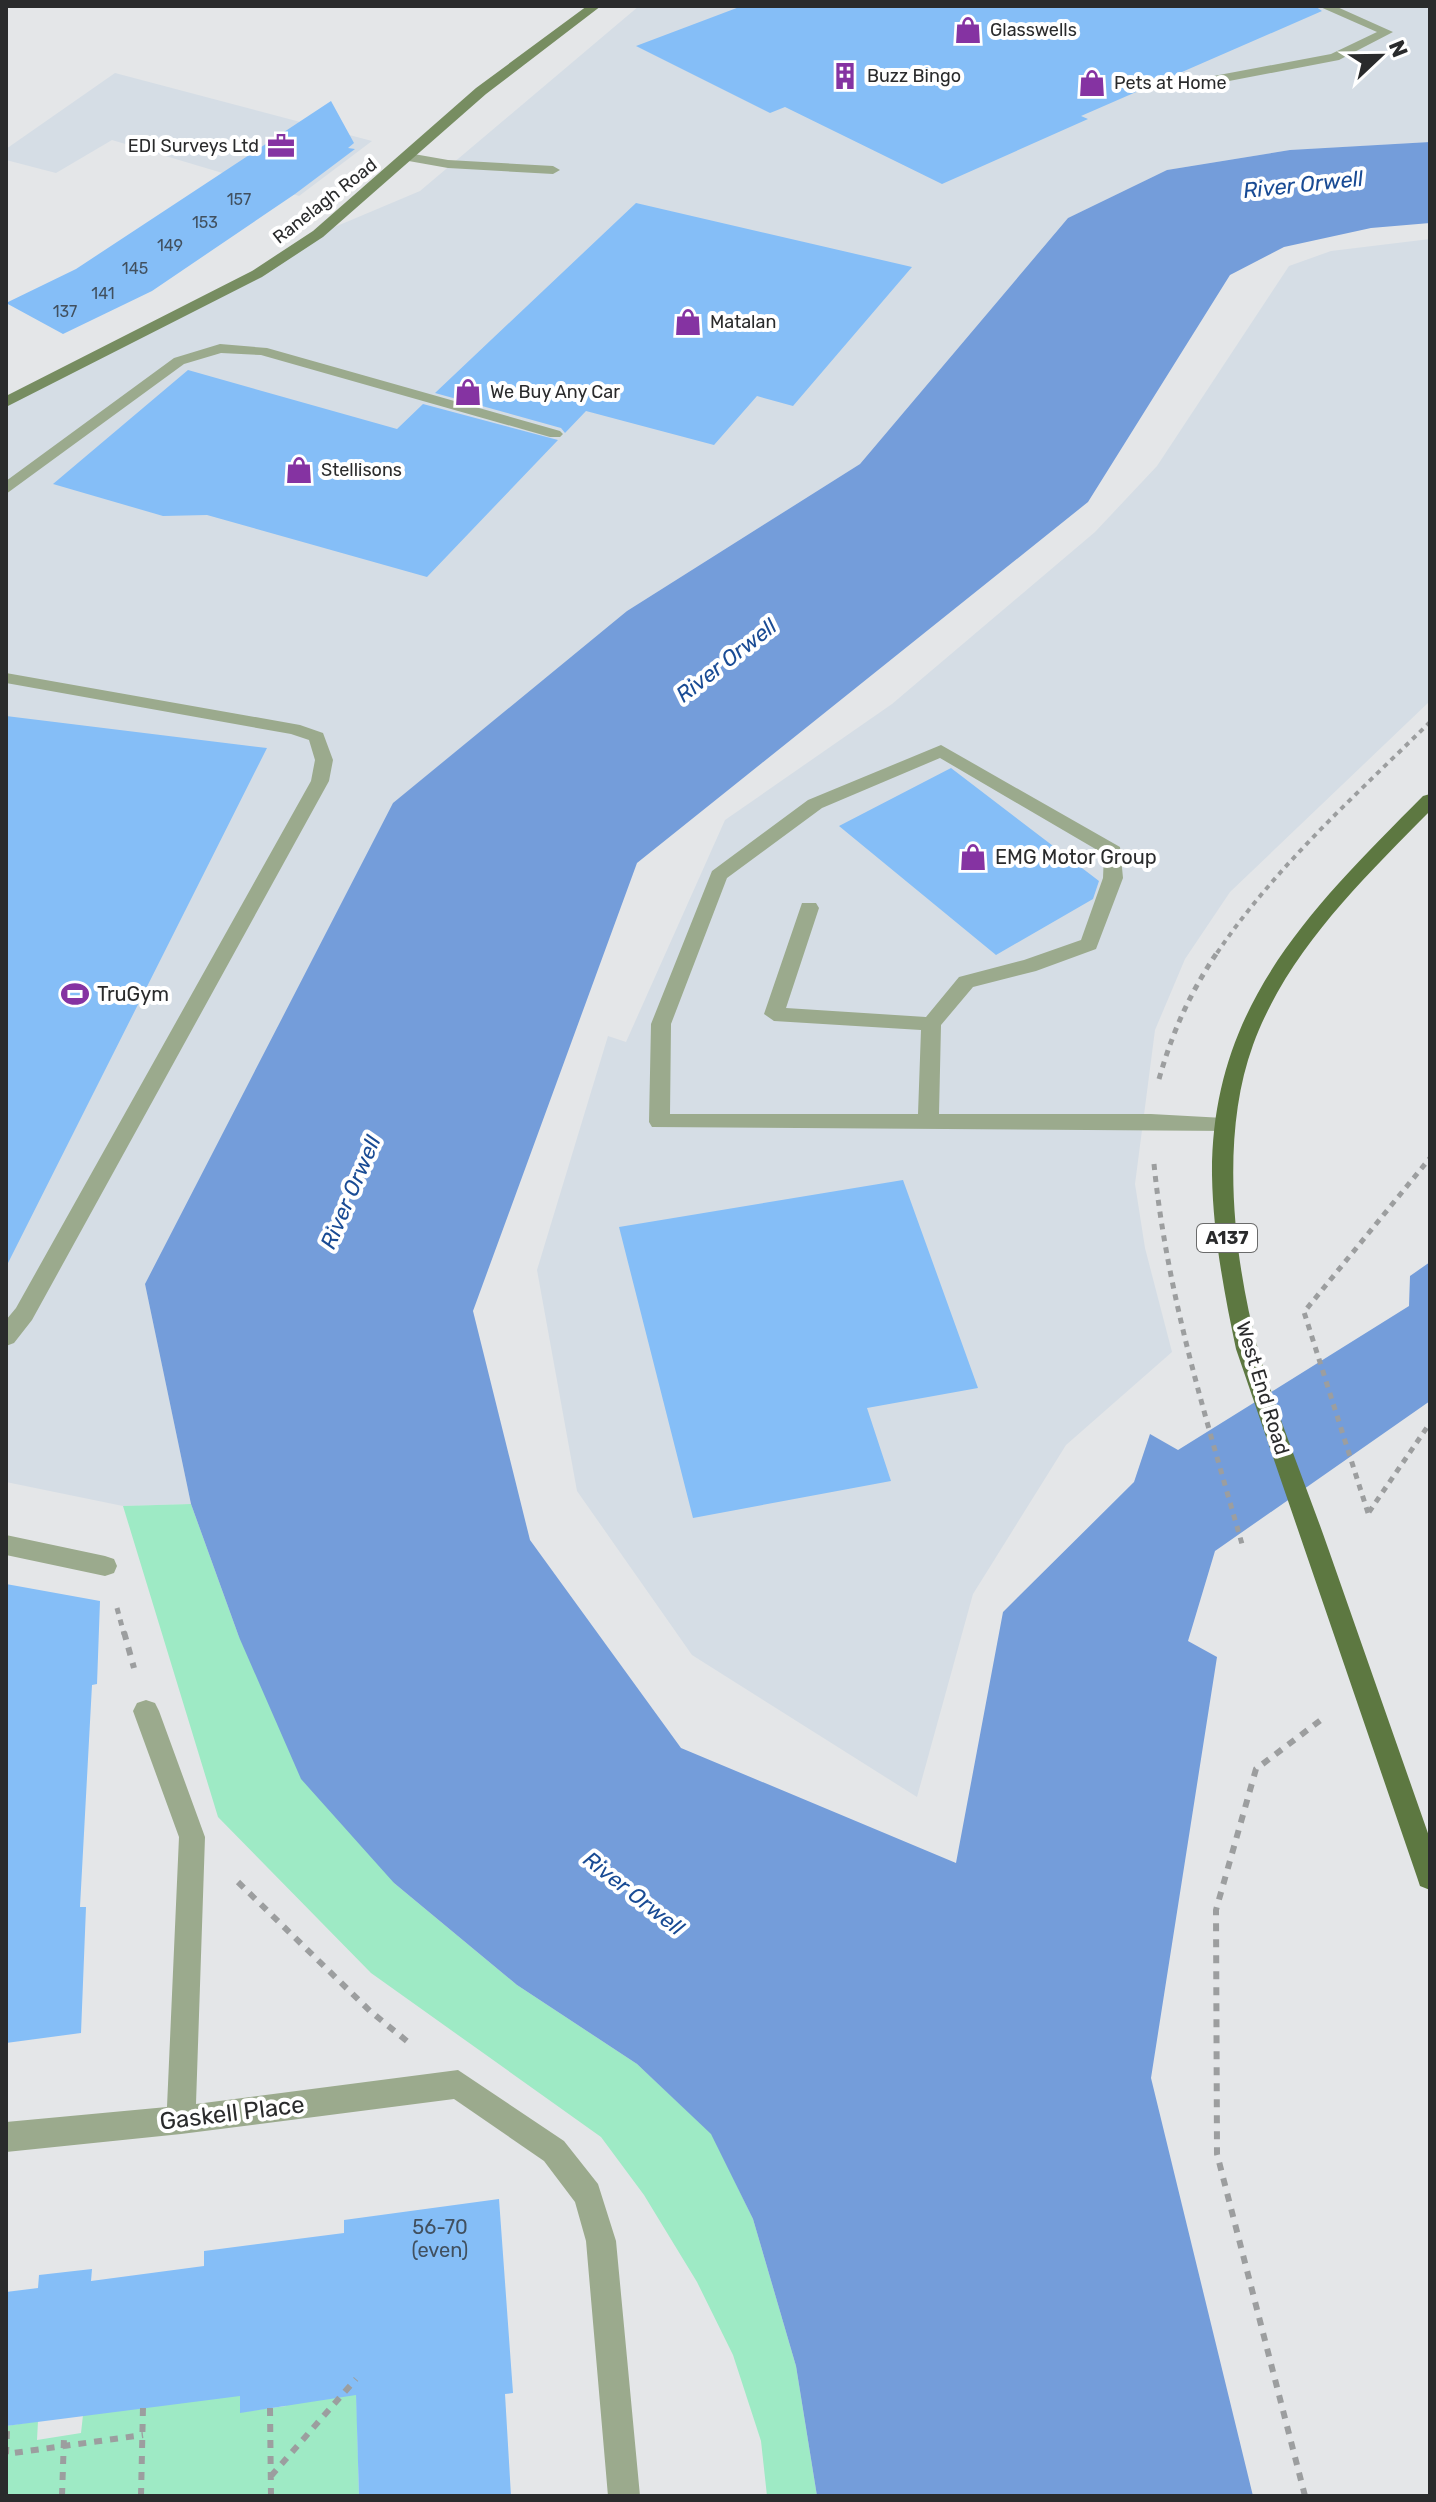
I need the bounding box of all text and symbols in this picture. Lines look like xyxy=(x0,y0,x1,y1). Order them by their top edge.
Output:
shop icon: Glasswells xyxy=(953,15,983,45)
north arrow xyxy=(1340,16,1420,96)
place label: Glasswells xyxy=(990,19,1077,41)
text: N xyxy=(1383,36,1414,61)
building icon: Buzz Bingo xyxy=(830,61,860,91)
place label: Buzz Bingo xyxy=(867,65,961,87)
shop icon: Pets at Home xyxy=(1077,68,1107,98)
place label: Pets at Home xyxy=(1114,72,1227,94)
office icon: EDI Surveys Ltd xyxy=(266,131,296,161)
place label: EDI Surveys Ltd xyxy=(128,135,259,157)
street label: Ranelagh Road xyxy=(269,154,381,248)
water label: River Orwell xyxy=(1242,165,1365,204)
house number: 157 xyxy=(227,190,251,209)
house number: 153 xyxy=(192,213,218,232)
house number: 149 xyxy=(157,236,183,255)
house number: 145 xyxy=(122,259,148,278)
house number: 141 xyxy=(91,284,115,303)
house number: 137 xyxy=(53,302,77,321)
shop icon: Matalan xyxy=(673,307,703,337)
place label: Matalan xyxy=(710,311,776,333)
shop icon: We Buy Any Car xyxy=(453,377,483,407)
place label: We Buy Any Car xyxy=(490,381,620,403)
shop icon: Stellisons xyxy=(284,455,314,485)
place label: Stellisons xyxy=(321,459,402,481)
water label: River Orwell xyxy=(670,612,783,708)
shop icon: EMG Motor Group xyxy=(958,842,988,872)
place label: EMG Motor Group xyxy=(995,845,1157,869)
sports icon: TruGym xyxy=(60,979,90,1009)
place label: TruGym xyxy=(97,982,169,1006)
water label: River Orwell xyxy=(314,1131,387,1253)
road number: A137 xyxy=(1197,1224,1257,1252)
street label: West End Road xyxy=(1231,1318,1295,1458)
water label: River Orwell xyxy=(578,1846,690,1942)
street label: Gaskell Place xyxy=(158,2090,306,2136)
house number: 56-70 (even) xyxy=(412,2215,468,2262)

